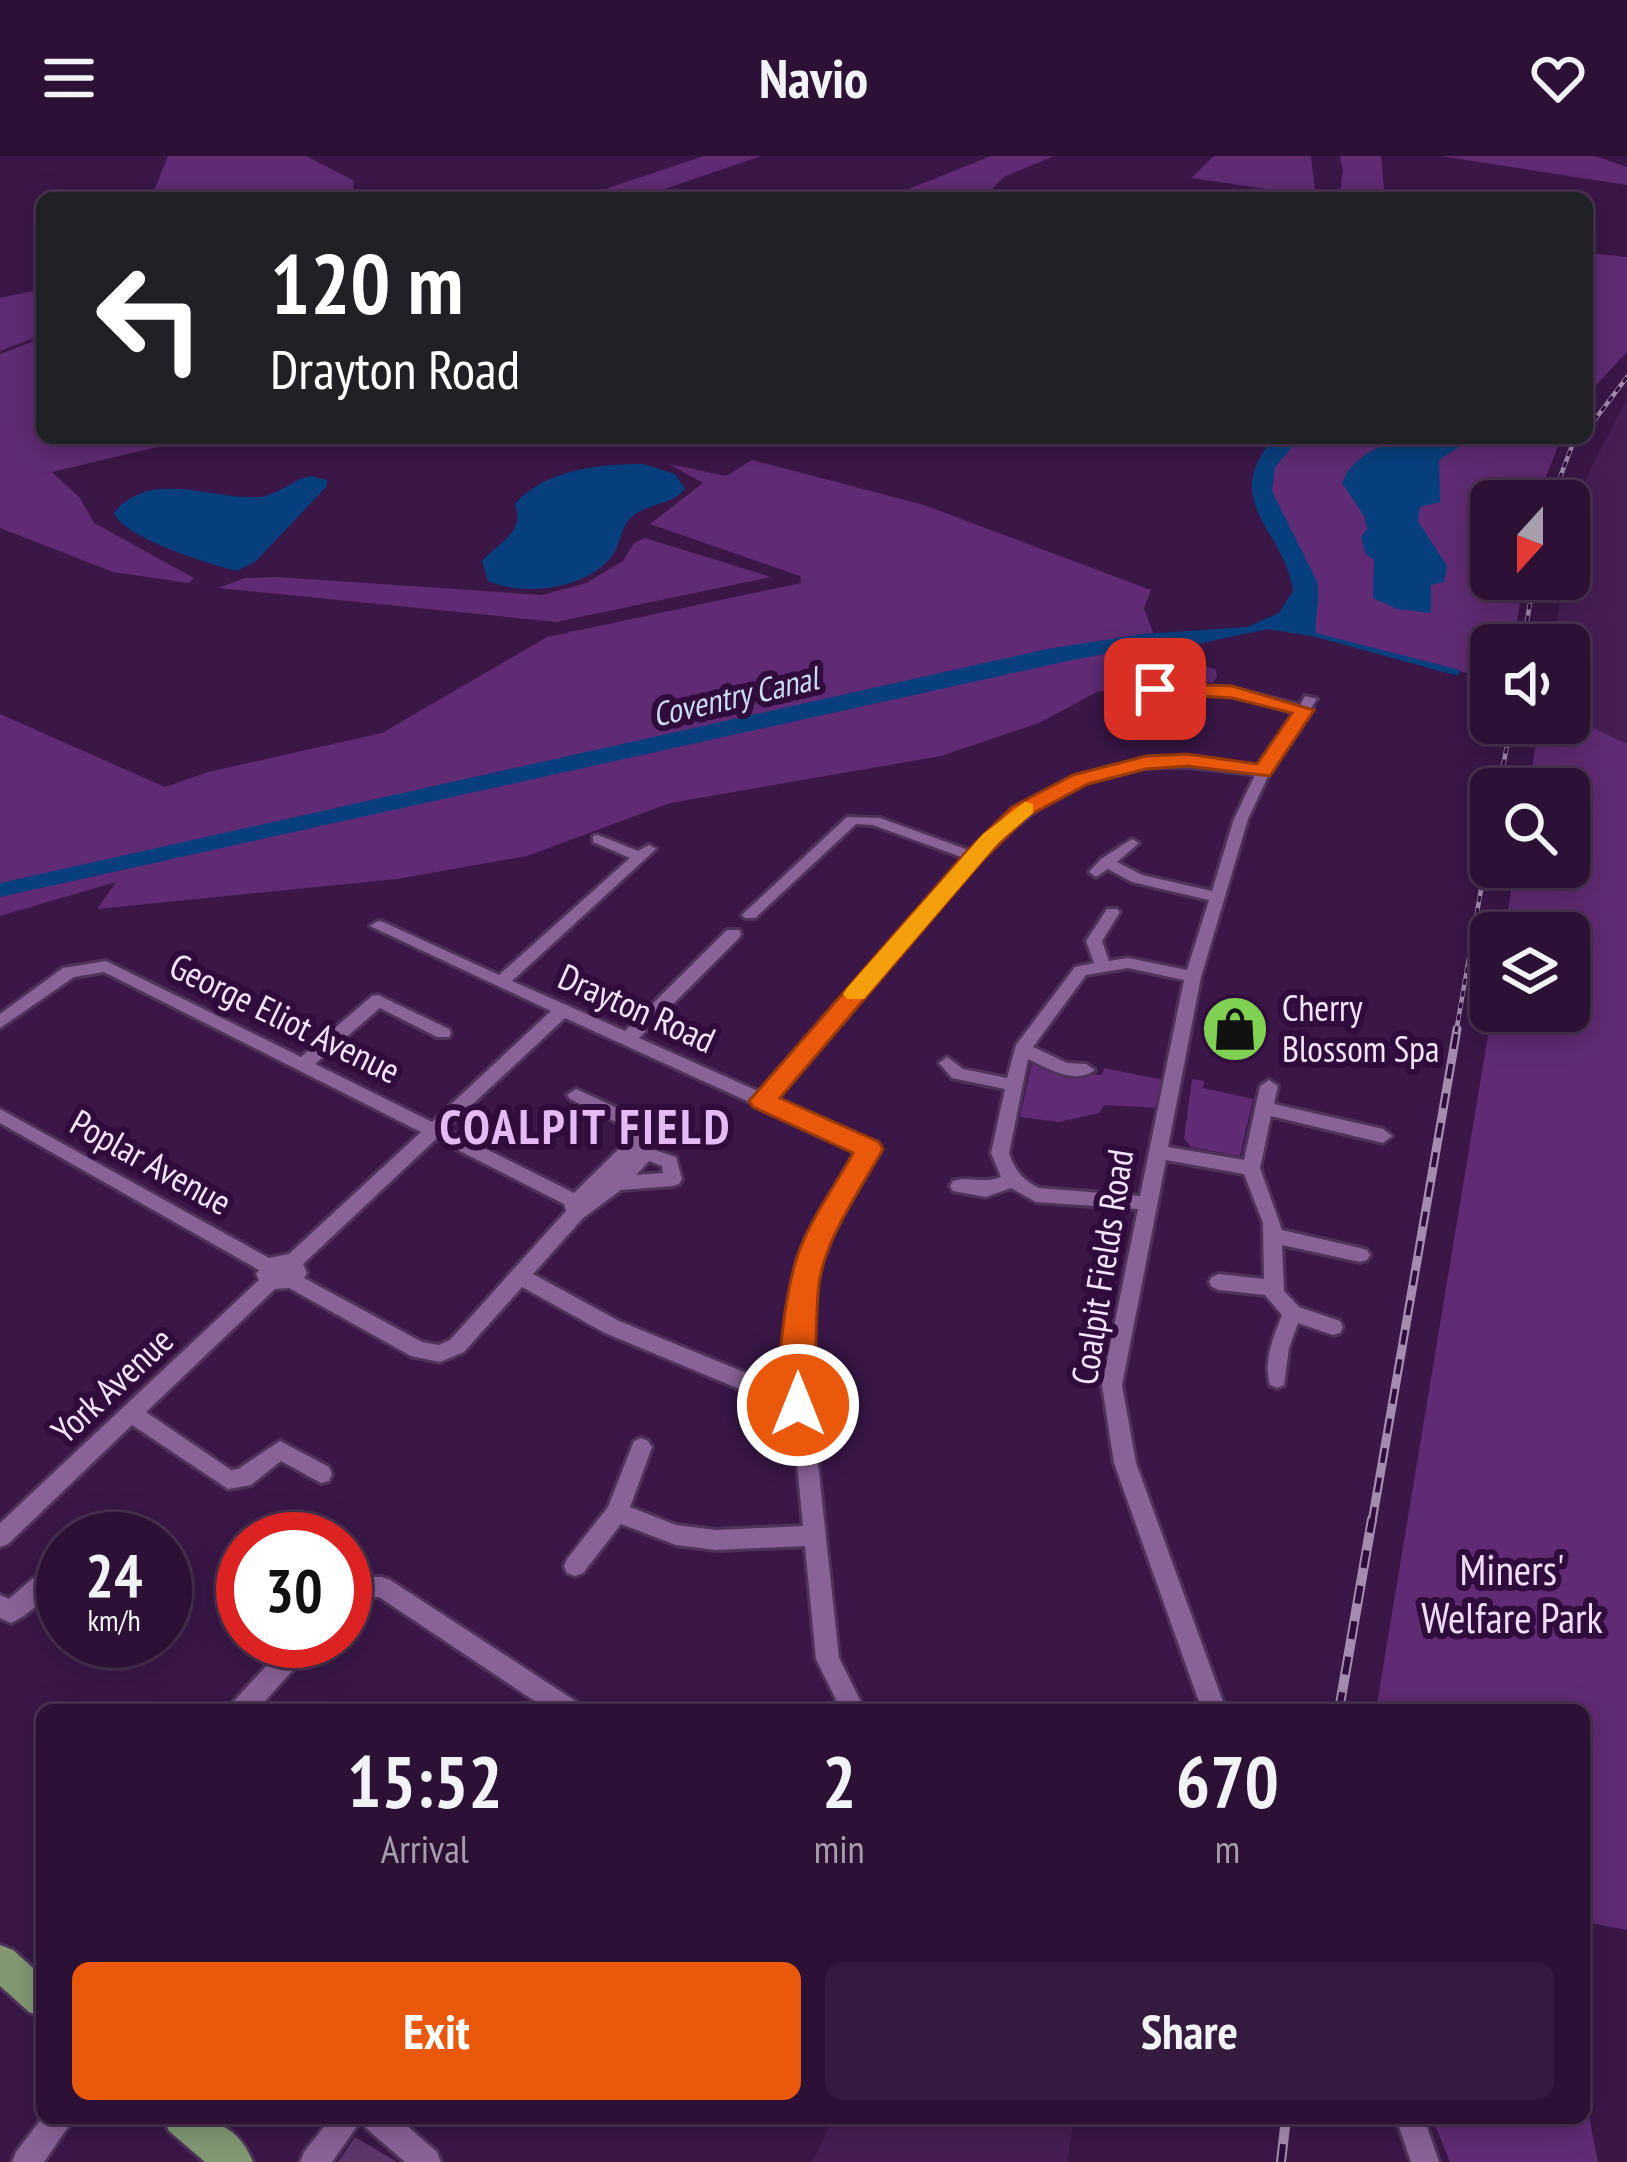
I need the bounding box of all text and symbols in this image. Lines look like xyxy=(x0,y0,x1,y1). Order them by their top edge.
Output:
text: Navio xyxy=(759,43,868,113)
icon: menu xyxy=(36,45,102,111)
icon: heart xyxy=(1525,45,1591,111)
text: 120 m xyxy=(270,228,463,337)
icon: left xyxy=(72,240,228,396)
text: Drayton Road xyxy=(270,334,520,404)
north arrow xyxy=(1470,480,1590,600)
map controls xyxy=(1470,480,1590,1032)
button: sound xyxy=(1470,624,1590,744)
pin xyxy=(1104,638,1206,740)
water label: Coventry Canal xyxy=(648,655,825,735)
icon: arrive xyxy=(1122,656,1188,722)
button: search xyxy=(1470,768,1590,888)
button: layers xyxy=(1470,912,1590,1032)
street label: George Eliot Avenue xyxy=(162,942,408,1094)
street label: Drayton Road xyxy=(551,952,723,1063)
place label: Cherry Blossom Spa xyxy=(1282,984,1439,1072)
shop icon: Cherry Blossom Spa xyxy=(1200,994,1270,1064)
district label: COALPIT FIELD xyxy=(440,1095,732,1157)
street label: Poplar Avenue xyxy=(63,1098,240,1225)
street label: Coalpit Fields Road xyxy=(1060,1146,1143,1388)
street label: York Avenue xyxy=(41,1316,183,1453)
position arrow xyxy=(735,1342,861,1468)
speed limit sign: 30 xyxy=(216,1512,372,1668)
text: 24 xyxy=(85,1536,143,1614)
park label: Miners' Welfare Park xyxy=(1421,1542,1603,1645)
text: km/h xyxy=(87,1600,141,1639)
text: 15:52 xyxy=(347,1734,503,1827)
text: 2 xyxy=(822,1734,856,1827)
text: 670 xyxy=(1176,1734,1279,1827)
text: Arrival xyxy=(381,1823,469,1874)
text: min xyxy=(814,1823,865,1874)
text: m xyxy=(1215,1823,1240,1874)
button: Exit xyxy=(72,1962,801,2100)
button: Share xyxy=(825,1962,1554,2100)

